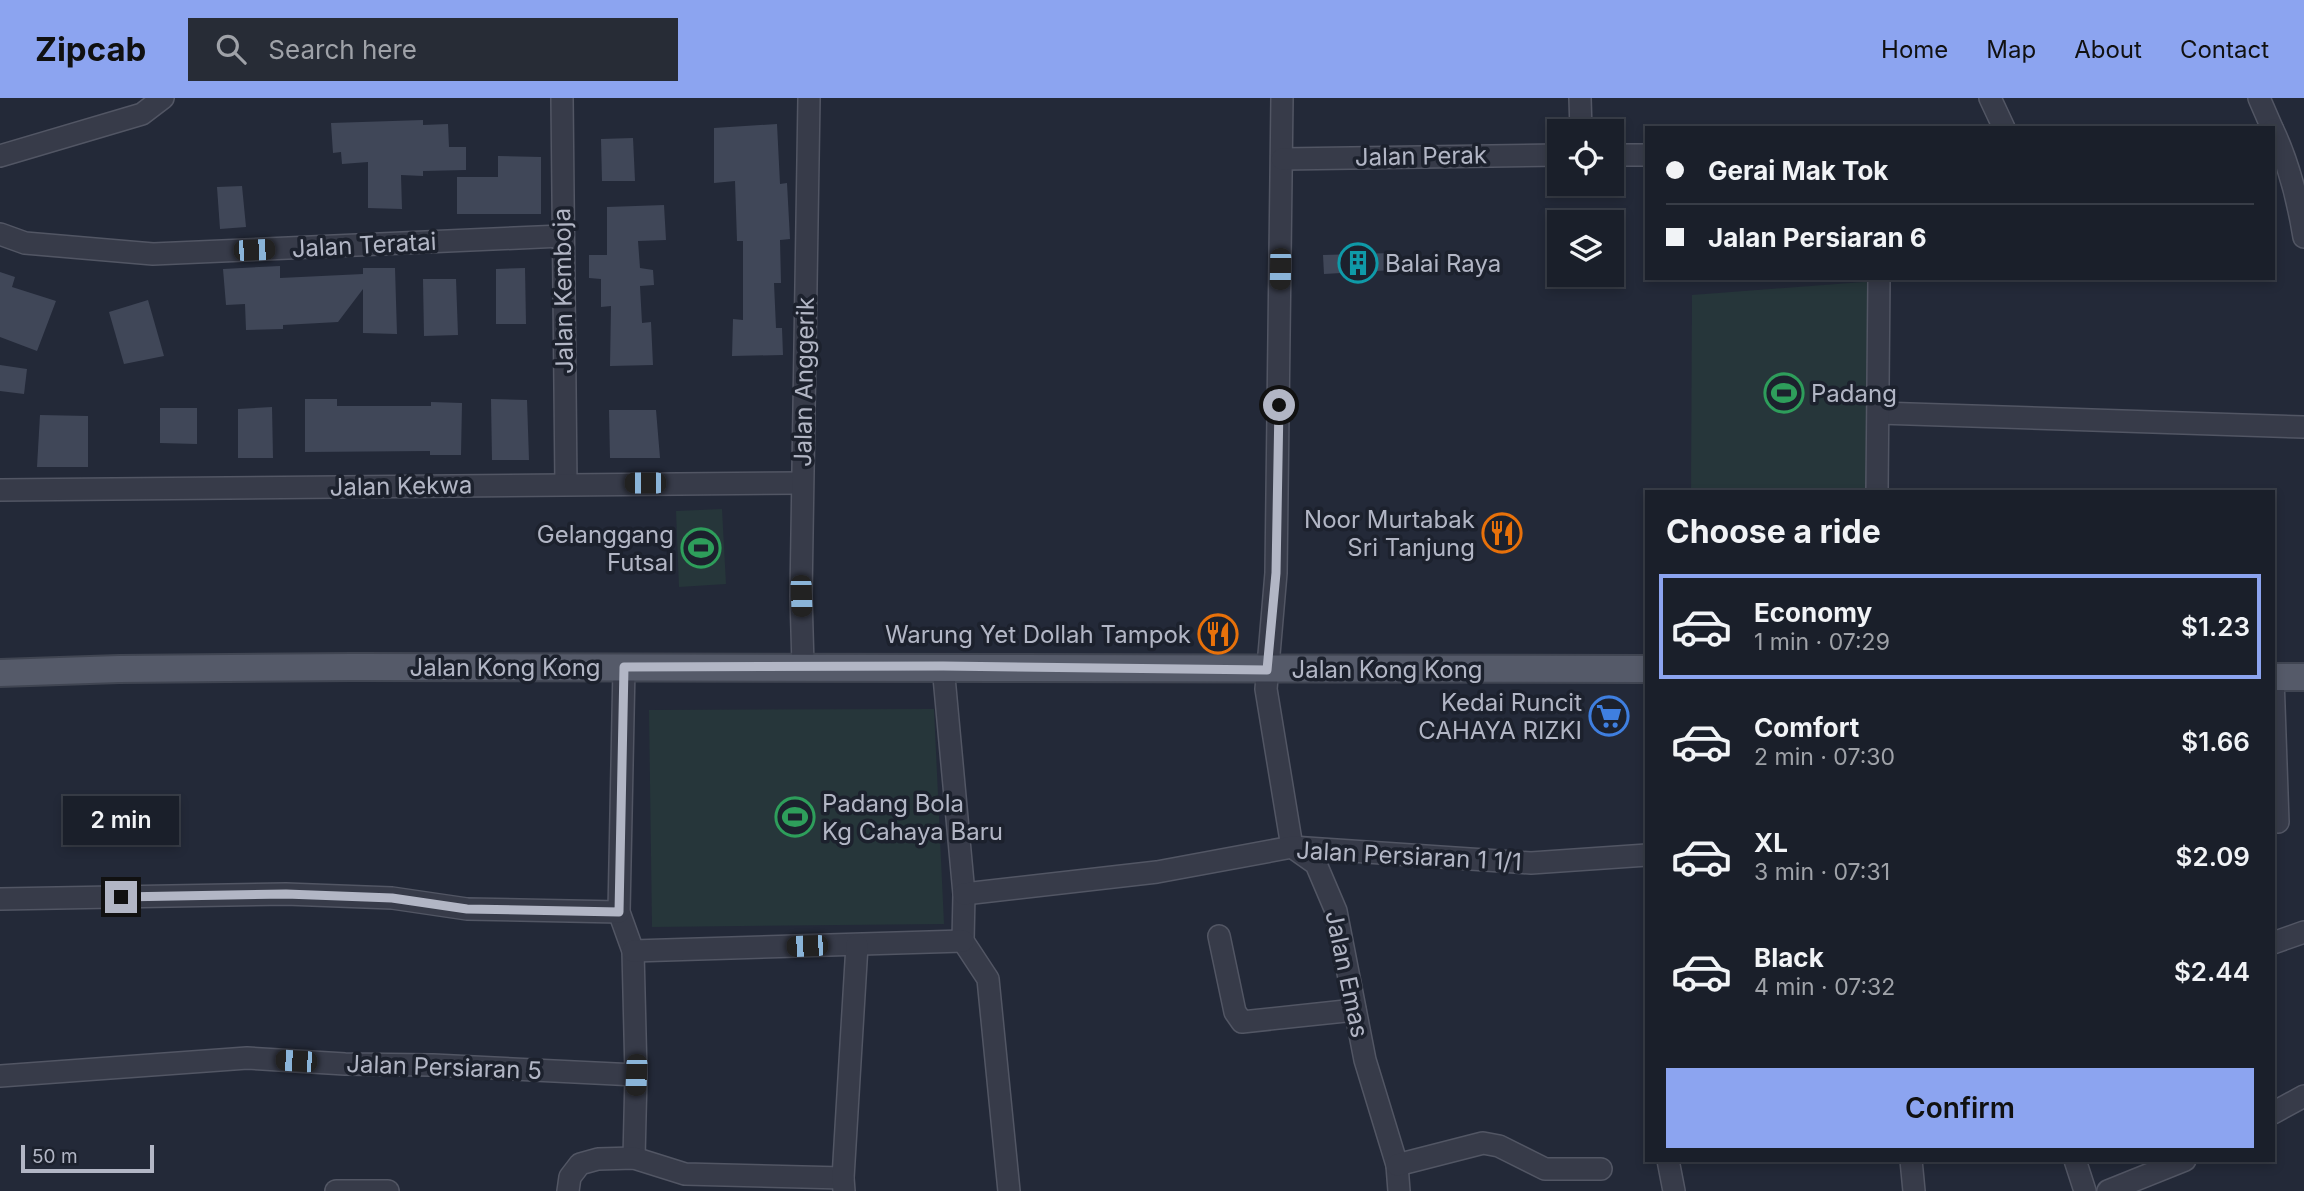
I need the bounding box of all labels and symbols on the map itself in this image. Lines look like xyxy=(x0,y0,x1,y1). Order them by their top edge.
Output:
street label: Jalan Perak xyxy=(1355,140,1487,172)
street label: Jalan Kemboja xyxy=(547,208,579,374)
street label: Jalan Teratai xyxy=(291,227,437,263)
car xyxy=(233,239,276,261)
building icon: Balai Raya xyxy=(1337,242,1379,284)
car xyxy=(1270,248,1291,290)
place label: Balai Raya xyxy=(1385,249,1501,278)
street label: Jalan Anggerik xyxy=(788,297,820,467)
sports icon: Padang xyxy=(1763,372,1805,414)
place label: Padang xyxy=(1811,379,1897,408)
route start xyxy=(1263,389,1295,421)
street label: Jalan Kekwa xyxy=(329,470,473,502)
car xyxy=(625,473,667,494)
place label: Noor Murtabak Sri Tanjung xyxy=(1304,505,1475,562)
restaurant icon: Noor Murtabak Sri Tanjung xyxy=(1481,512,1523,554)
place label: Gelanggang Futsal xyxy=(537,520,674,577)
sports icon: Gelanggang Futsal xyxy=(680,527,722,569)
car xyxy=(790,575,813,617)
restaurant icon: Warung Yet Dollah Tampok xyxy=(1197,613,1239,655)
place label: Warung Yet Dollah Tampok xyxy=(885,620,1191,649)
street label: Jalan Kong Kong xyxy=(409,653,601,682)
street label: Jalan Kong Kong xyxy=(1291,655,1483,684)
place label: Kedai Runcit CAHAYA RIZKI xyxy=(1418,688,1582,745)
supermarket icon: Kedai Runcit CAHAYA RIZKI xyxy=(1588,695,1630,737)
place label: Padang Bola Kg Cahaya Baru xyxy=(822,789,1003,846)
callout: 2 min xyxy=(63,796,179,844)
sports icon: Padang Bola Kg Cahaya Baru xyxy=(774,796,816,838)
street label: Jalan Persiaran 1 1/1 xyxy=(1296,836,1522,876)
route end xyxy=(105,881,137,913)
street label: Jalan Emas xyxy=(1319,908,1375,1040)
car xyxy=(786,935,829,957)
car xyxy=(275,1049,318,1073)
street label: Jalan Persiaran 5 xyxy=(346,1049,542,1085)
car xyxy=(625,1054,648,1096)
scale bar xyxy=(21,1142,154,1174)

